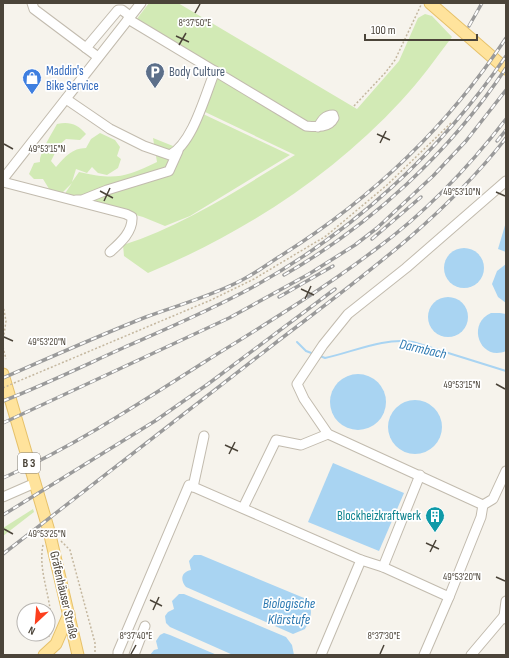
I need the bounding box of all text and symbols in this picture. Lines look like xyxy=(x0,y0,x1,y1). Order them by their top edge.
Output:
scale bar xyxy=(365,16,477,42)
text: 8°37'50"E xyxy=(179,17,211,29)
text: 100 m xyxy=(371,23,396,38)
parking icon: Body Culture xyxy=(144,61,166,89)
place label: Maddin's Bike Service xyxy=(46,63,99,94)
place label: Body Culture xyxy=(169,64,225,80)
shop icon: Maddin's Bike Service xyxy=(21,67,43,95)
text: 49°53'15"N xyxy=(29,143,65,155)
text: 49°53'10"N xyxy=(443,186,481,198)
water label: Darmbach xyxy=(398,335,448,363)
text: 49°53'20"N xyxy=(28,336,66,348)
text: 49°53'15"N xyxy=(444,379,480,391)
road number: B 3 xyxy=(18,453,40,473)
building icon: Blockheizkraftwerk xyxy=(424,505,446,533)
place label: Blockheizkraftwerk xyxy=(337,508,421,524)
text: 49°53'25"N xyxy=(28,528,66,540)
street label: Gräfenhäuser Straße xyxy=(46,549,82,641)
text: 49°53'20"N xyxy=(443,571,481,583)
water label: Biologische Klärstufe xyxy=(263,595,316,628)
north arrow xyxy=(16,602,56,642)
text: N xyxy=(26,623,37,638)
text: 8°37'40"E xyxy=(120,630,152,642)
text: 8°37'30"E xyxy=(368,630,400,642)

